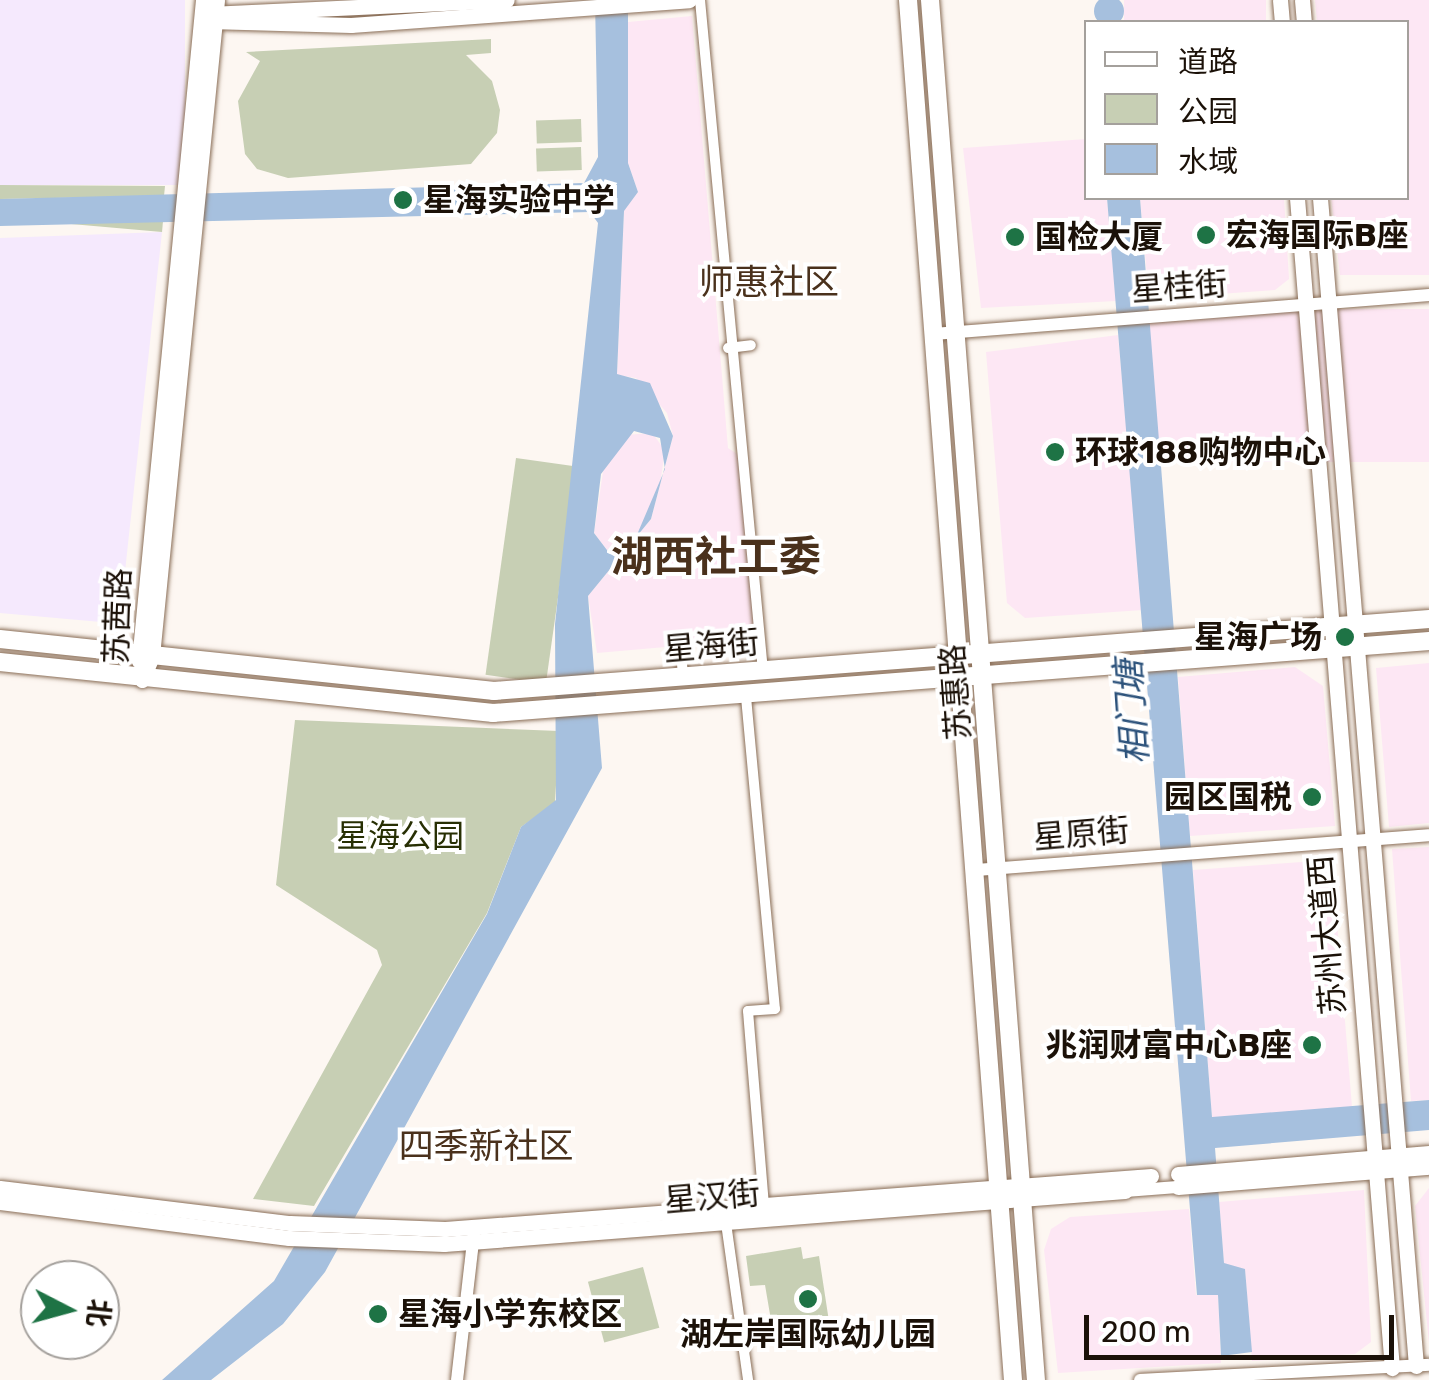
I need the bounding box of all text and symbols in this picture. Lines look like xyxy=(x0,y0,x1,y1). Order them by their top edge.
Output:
legend xyxy=(1084,20,1409,200)
text: 道路 xyxy=(1178,44,1238,80)
text: 公园 xyxy=(1178,94,1238,130)
text: 水域 xyxy=(1178,144,1238,180)
place label: 星海实验中学 xyxy=(423,181,615,219)
marker: 星海实验中学 xyxy=(392,189,414,211)
place label: 宏海国际B座 xyxy=(1226,216,1409,254)
place label: 国检大厦 xyxy=(1035,218,1163,256)
marker: 宏海国际B座 xyxy=(1195,224,1217,246)
marker: 国检大厦 xyxy=(1004,226,1026,248)
district label: 师惠社区 xyxy=(699,261,839,303)
street label: 星桂街 xyxy=(1130,264,1228,310)
place label: 环球188购物中心 xyxy=(1075,433,1326,471)
marker: 环球188购物中心 xyxy=(1044,441,1066,463)
district label: 湖西社工委 xyxy=(611,532,821,582)
street label: 苏茜路 xyxy=(97,567,139,665)
place label: 星海广场 xyxy=(1194,618,1322,656)
street label: 星海街 xyxy=(662,623,760,669)
marker: 星海广场 xyxy=(1332,624,1358,650)
street label: 苏惠路 xyxy=(933,643,979,741)
water label: 相门塘 xyxy=(1107,658,1157,766)
place label: 园区国税 xyxy=(1164,778,1292,816)
marker: 园区国税 xyxy=(1301,786,1323,808)
street label: 星原街 xyxy=(1032,811,1130,857)
park label: 星海公园 xyxy=(336,817,464,855)
street label: 苏州大道西 xyxy=(1301,854,1353,1016)
place label: 兆润财富中心B座 xyxy=(1045,1026,1292,1064)
marker: 兆润财富中心B座 xyxy=(1301,1034,1323,1056)
district label: 四季新社区 xyxy=(399,1125,573,1167)
street label: 星汉街 xyxy=(663,1174,761,1220)
north arrow xyxy=(20,1260,120,1360)
marker: 湖左岸国际幼儿园 xyxy=(797,1288,819,1310)
place label: 星海小学东校区 xyxy=(398,1295,622,1333)
scale bar xyxy=(1089,1295,1399,1357)
text: 北 xyxy=(80,1297,116,1329)
marker: 星海小学东校区 xyxy=(367,1303,389,1325)
text: 200 m xyxy=(1101,1314,1191,1350)
place label: 湖左岸国际幼儿园 xyxy=(680,1315,936,1353)

